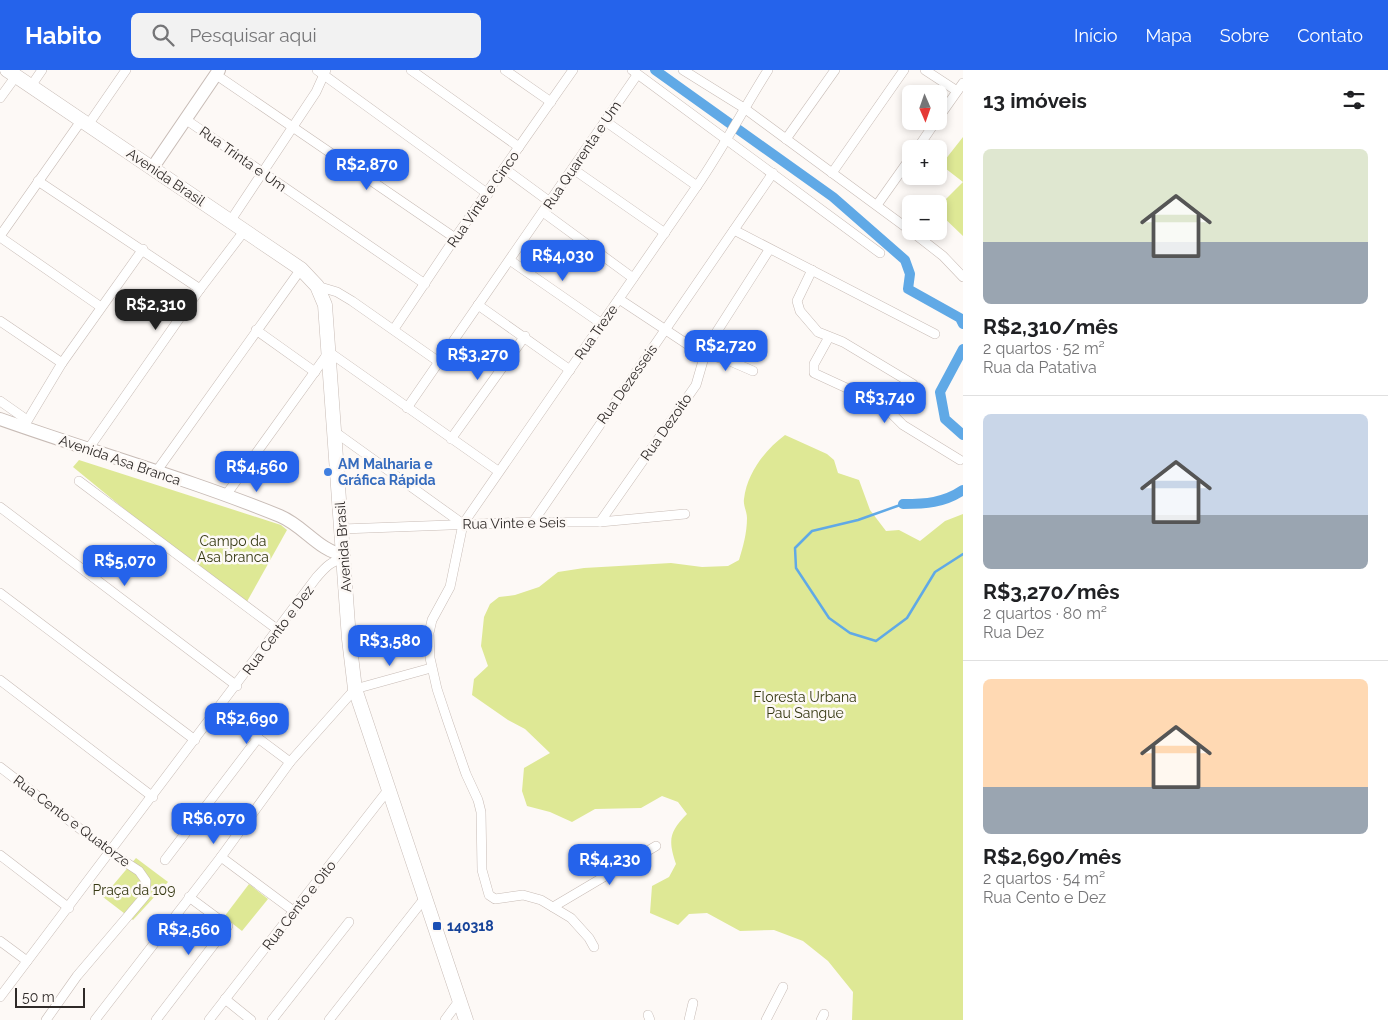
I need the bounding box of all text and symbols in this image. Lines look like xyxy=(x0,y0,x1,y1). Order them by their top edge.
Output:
search box xyxy=(131,13,481,58)
text: Habito xyxy=(25,21,101,50)
icon: search xyxy=(149,21,177,49)
text: Pesquisar aqui xyxy=(189,24,317,46)
text: Início xyxy=(1074,25,1117,46)
text: Mapa xyxy=(1145,25,1192,46)
text: Sobre xyxy=(1220,25,1269,46)
text: Contato xyxy=(1297,25,1363,46)
north arrow xyxy=(902,85,948,130)
map controls xyxy=(902,85,947,240)
icon: filters xyxy=(1340,86,1368,114)
text: 13 imóveis xyxy=(983,88,1087,113)
street label: Rua Quarenta e Um xyxy=(540,98,624,212)
street label: Rua Trinta e Um xyxy=(196,123,290,195)
button: + xyxy=(902,140,947,185)
street label: Avenida Brasil xyxy=(124,145,208,209)
pin: R$2,870 xyxy=(321,148,413,191)
street label: Rua Vinte e Cinco xyxy=(444,148,522,250)
text: R$2,870 xyxy=(336,155,398,174)
icon: home xyxy=(1131,181,1221,271)
button: − xyxy=(902,195,947,240)
pin: R$4,030 xyxy=(517,240,609,282)
text: R$4,030 xyxy=(532,246,594,265)
pin: R$2,310 xyxy=(110,288,202,331)
text: R$2,310 xyxy=(126,295,186,314)
street label: Rua Treze xyxy=(571,302,621,362)
text: R$2,310/mês xyxy=(983,314,1118,339)
pin: R$2,720 xyxy=(680,330,772,372)
text: R$2,720 xyxy=(695,336,757,355)
pin: R$3,270 xyxy=(432,338,524,381)
text: 2 quartos · 52 m² xyxy=(983,339,1105,358)
street label: Rua Dezesseis xyxy=(594,341,660,427)
text: R$3,270 xyxy=(447,345,509,364)
text: Rua da Patativa xyxy=(983,358,1097,377)
pin: R$3,740 xyxy=(839,382,931,424)
text: R$3,740 xyxy=(855,388,915,407)
street label: Rua Dezoito xyxy=(637,391,695,463)
street label: Avenida Asa Branca xyxy=(57,432,183,488)
icon: home xyxy=(1131,447,1221,537)
pin: R$4,560 xyxy=(211,450,303,493)
place label: AM Malharia e Gráfica Rápida xyxy=(338,456,436,488)
text: R$4,560 xyxy=(226,457,288,476)
marker: AM Malharia e Gráfica Rápida xyxy=(322,466,334,478)
street label: Avenida Brasil xyxy=(332,501,354,593)
street label: Rua Vinte e Seis xyxy=(462,514,566,532)
park label: Campo da Asa branca xyxy=(197,533,269,565)
pin: R$5,070 xyxy=(79,544,171,587)
text: R$5,070 xyxy=(94,551,156,570)
text: R$3,270/mês xyxy=(983,579,1120,604)
street label: Rua Cento e Dez xyxy=(239,582,317,678)
text: 2 quartos · 80 m² xyxy=(983,604,1107,623)
text: Rua Dez xyxy=(983,623,1044,642)
pin: R$3,580 xyxy=(344,624,436,667)
text: R$3,580 xyxy=(359,631,421,650)
park label: Floresta Urbana Pau Sangue xyxy=(753,689,857,721)
pin: R$2,690 xyxy=(201,702,293,745)
text: R$2,690 xyxy=(216,709,278,728)
icon: home xyxy=(1131,712,1221,802)
street label: Rua Cento e Quatorze xyxy=(11,772,133,870)
pin: R$6,070 xyxy=(168,802,260,845)
text: R$6,070 xyxy=(183,809,245,828)
pin: R$4,230 xyxy=(564,844,656,886)
text: R$2,690/mês xyxy=(983,844,1121,869)
text: R$4,230 xyxy=(579,850,641,869)
street label: Rua Cento e Oito xyxy=(259,857,339,953)
text: 2 quartos · 54 m² xyxy=(983,869,1105,888)
park label: Praça da 109 xyxy=(93,882,175,898)
text: Rua Cento e Dez xyxy=(983,888,1106,907)
pin: R$2,560 xyxy=(143,914,235,956)
place label: 140318 xyxy=(447,918,494,934)
text: R$2,560 xyxy=(158,920,220,939)
marker: 140318 xyxy=(431,920,443,932)
scale bar xyxy=(15,985,85,1008)
text: 50 m xyxy=(22,989,55,1005)

